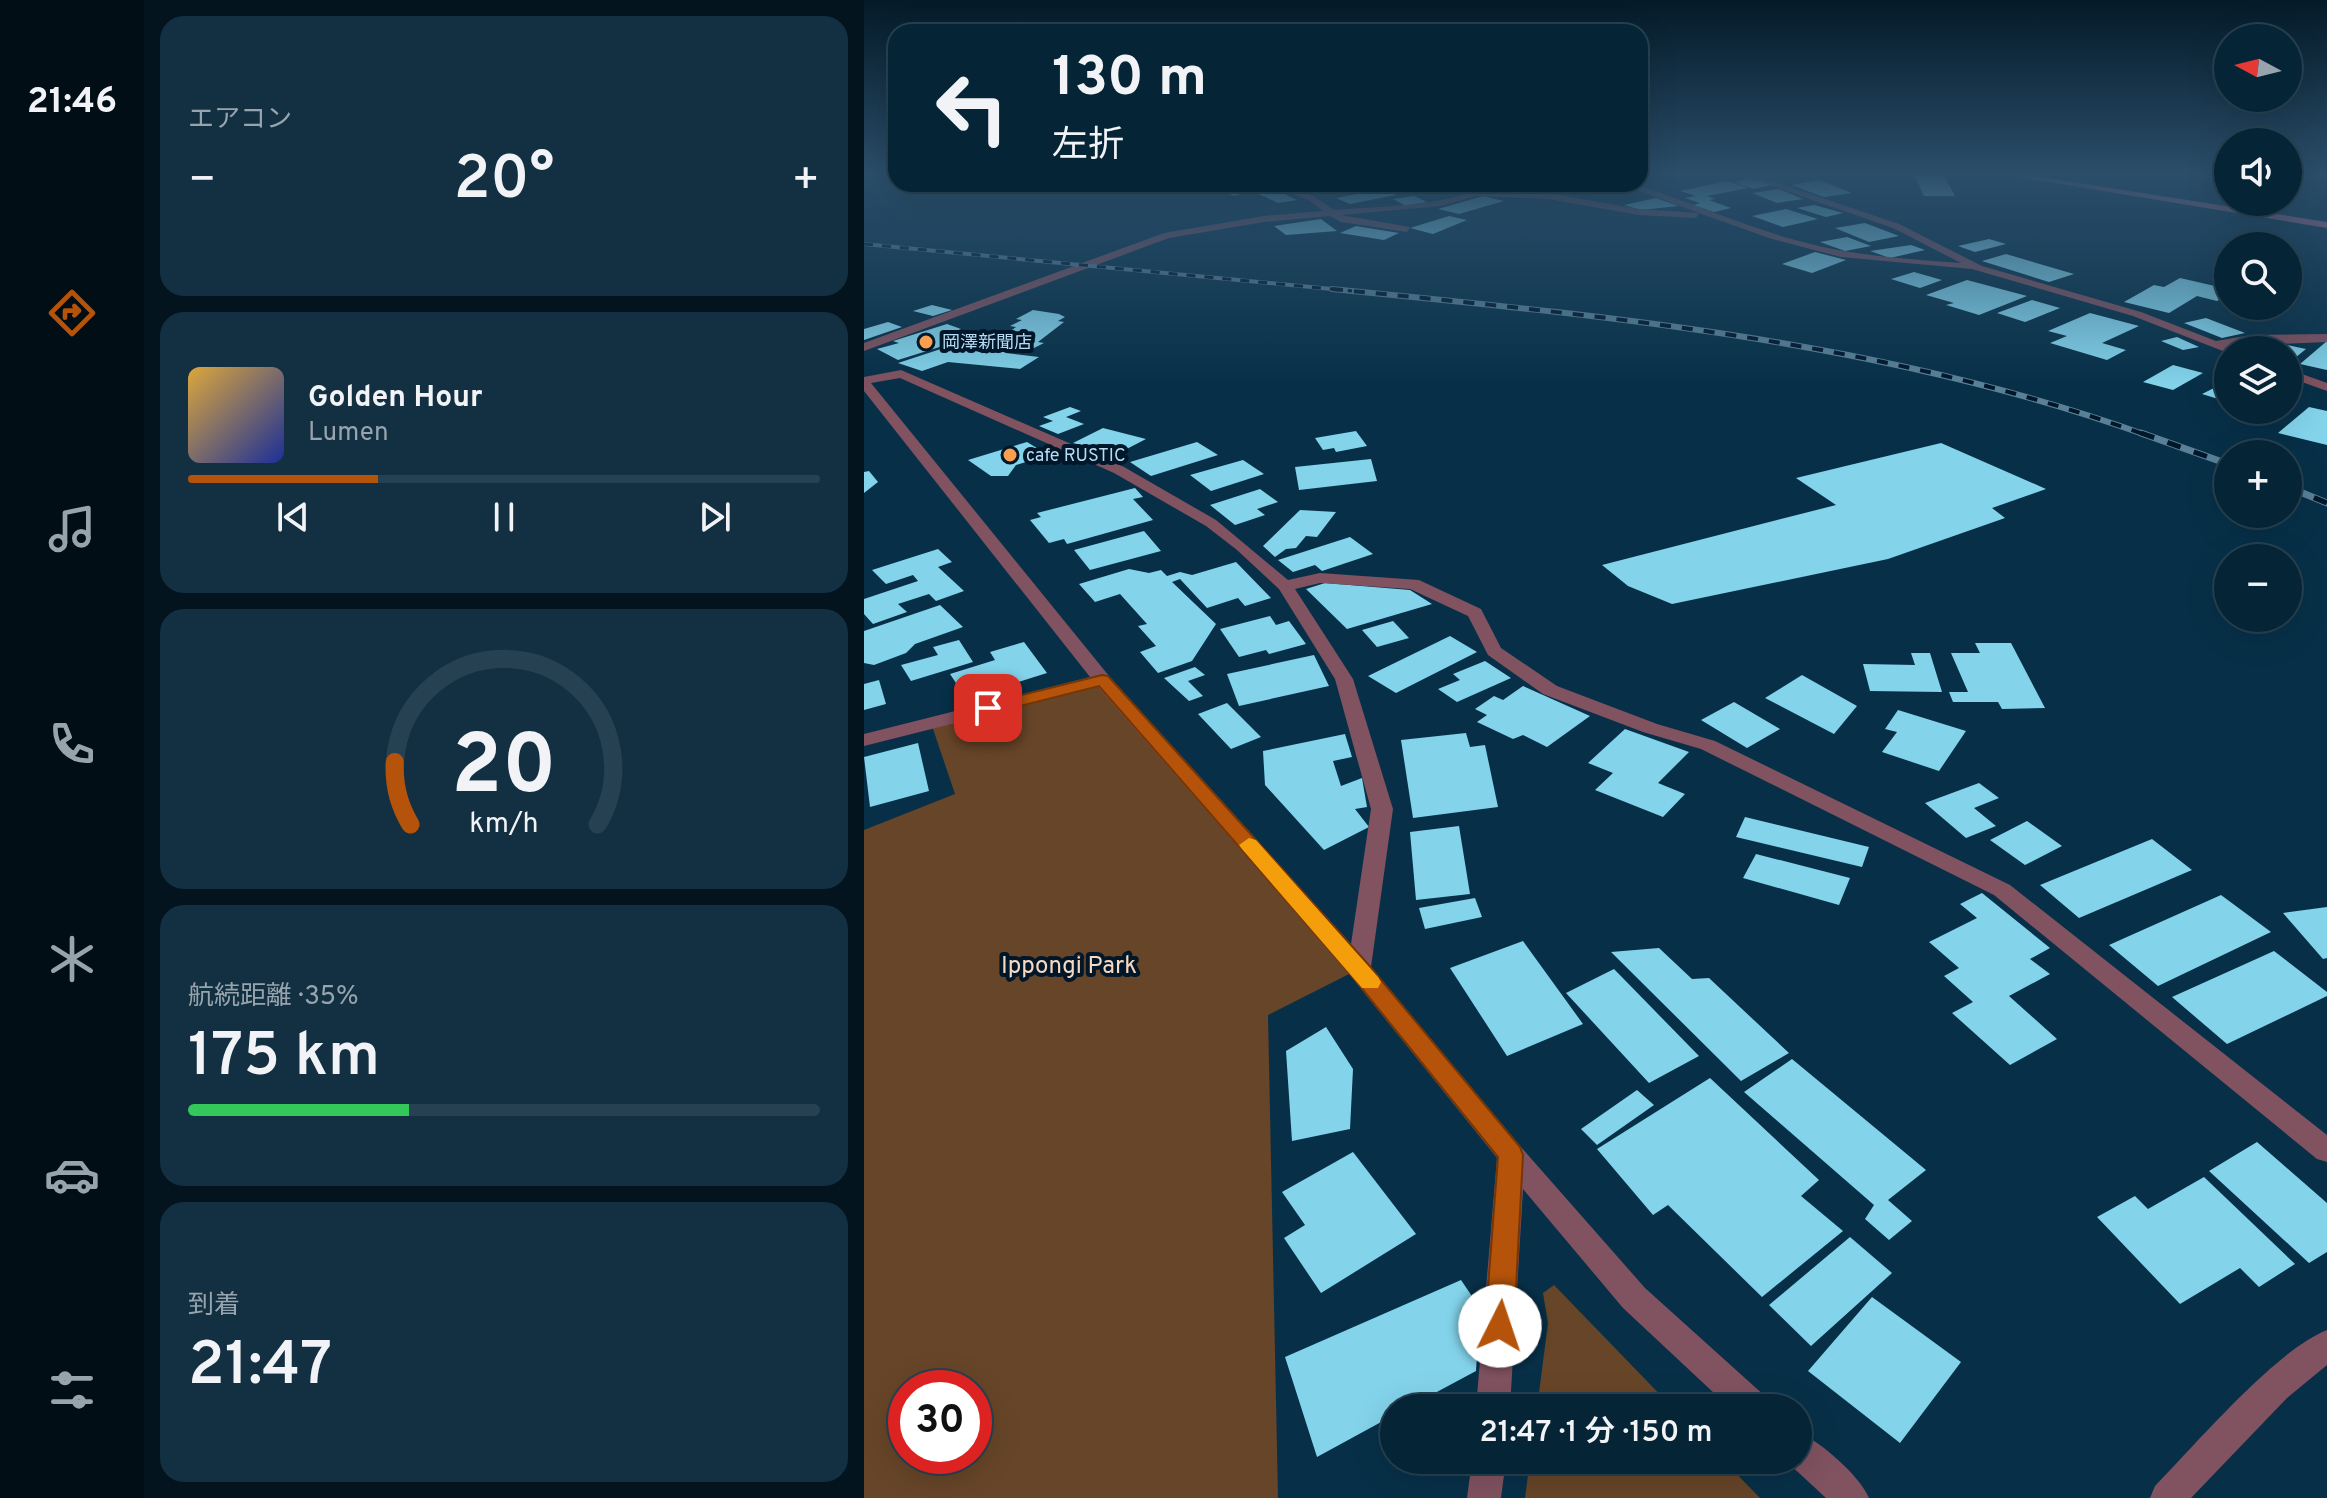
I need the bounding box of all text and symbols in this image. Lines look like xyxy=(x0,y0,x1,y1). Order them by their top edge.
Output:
north arrow xyxy=(2214,24,2302,112)
map controls xyxy=(2214,24,2302,632)
text: 130 m xyxy=(1052,45,1207,115)
icon: left xyxy=(920,56,1024,160)
text: 21:46 xyxy=(27,80,117,126)
text: エアコン xyxy=(188,104,292,137)
text: 左折 xyxy=(1052,124,1124,170)
button: sound xyxy=(2214,128,2302,216)
text: 20° xyxy=(454,144,554,220)
text: − xyxy=(188,154,216,210)
text: + xyxy=(792,154,820,210)
button: search xyxy=(2214,232,2302,320)
icon: directions xyxy=(44,285,100,341)
place label: 岡澤新聞店 xyxy=(942,332,1032,355)
marker: 岡澤新聞店 xyxy=(917,333,935,351)
button: layers xyxy=(2214,336,2302,424)
text: Golden Hour xyxy=(308,380,482,417)
text: Lumen xyxy=(308,417,389,450)
button: + xyxy=(2214,440,2302,528)
place label: cafe RUSTIC xyxy=(1026,445,1126,468)
marker: cafe RUSTIC xyxy=(1001,446,1019,464)
icon: previous xyxy=(271,495,315,539)
icon: pause xyxy=(482,495,526,539)
icon: next xyxy=(693,495,737,539)
icon: music xyxy=(44,501,100,557)
button: − xyxy=(2214,544,2302,632)
pin xyxy=(954,674,1022,742)
icon: arrive xyxy=(966,686,1010,730)
icon: phone xyxy=(44,716,100,772)
text: 20 xyxy=(451,718,557,823)
text: km/h xyxy=(469,807,539,843)
icon: climate xyxy=(44,931,100,987)
park label: Ippongi Park xyxy=(1001,952,1137,982)
text: 航続距離 · 35% xyxy=(188,981,359,1014)
text: 175 km xyxy=(188,1021,380,1097)
icon: car xyxy=(44,1147,100,1203)
position arrow xyxy=(1458,1284,1542,1368)
text: 到着 xyxy=(188,1290,240,1323)
text: 21:47 xyxy=(188,1330,332,1406)
icon: filters xyxy=(44,1362,100,1418)
speed limit sign: 30 xyxy=(888,1370,992,1474)
text: 21:47 · 1 分 · 150 m xyxy=(1479,1415,1713,1452)

